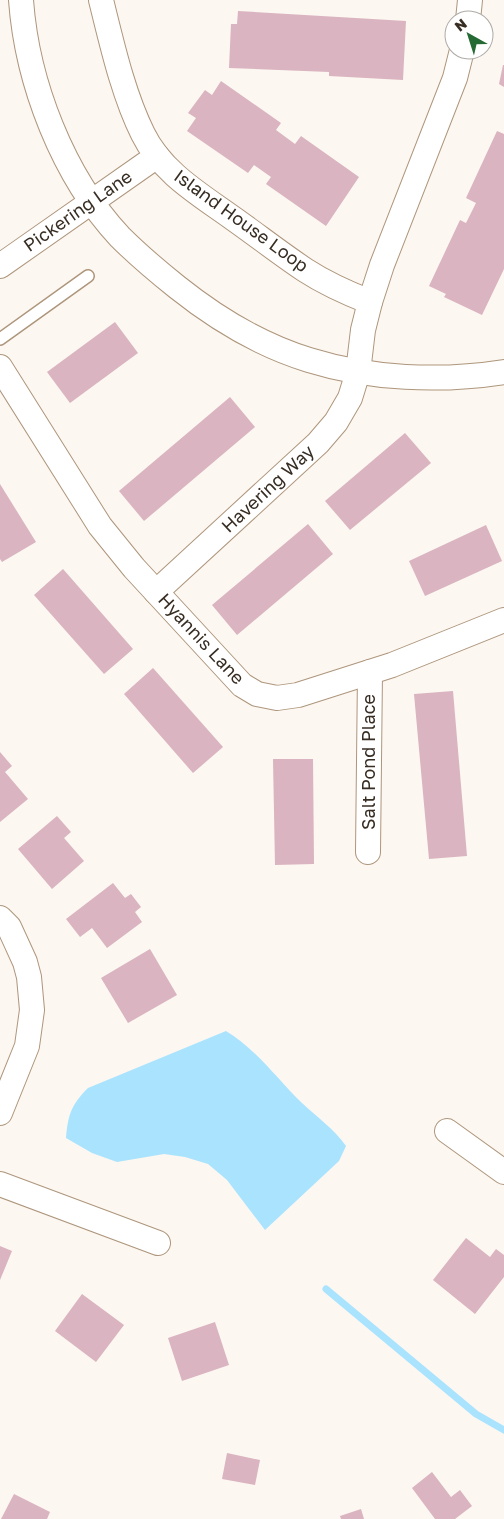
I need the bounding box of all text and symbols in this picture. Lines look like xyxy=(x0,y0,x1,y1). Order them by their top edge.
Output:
north arrow xyxy=(444,10,494,60)
text: N xyxy=(451,15,470,34)
street label: Island House Loop xyxy=(170,164,313,276)
street label: Pickering Lane xyxy=(19,165,136,256)
street label: Havering Way xyxy=(216,440,318,537)
street label: Hyannis Lane xyxy=(154,588,250,688)
street label: Salt Pond Place xyxy=(357,694,379,830)

